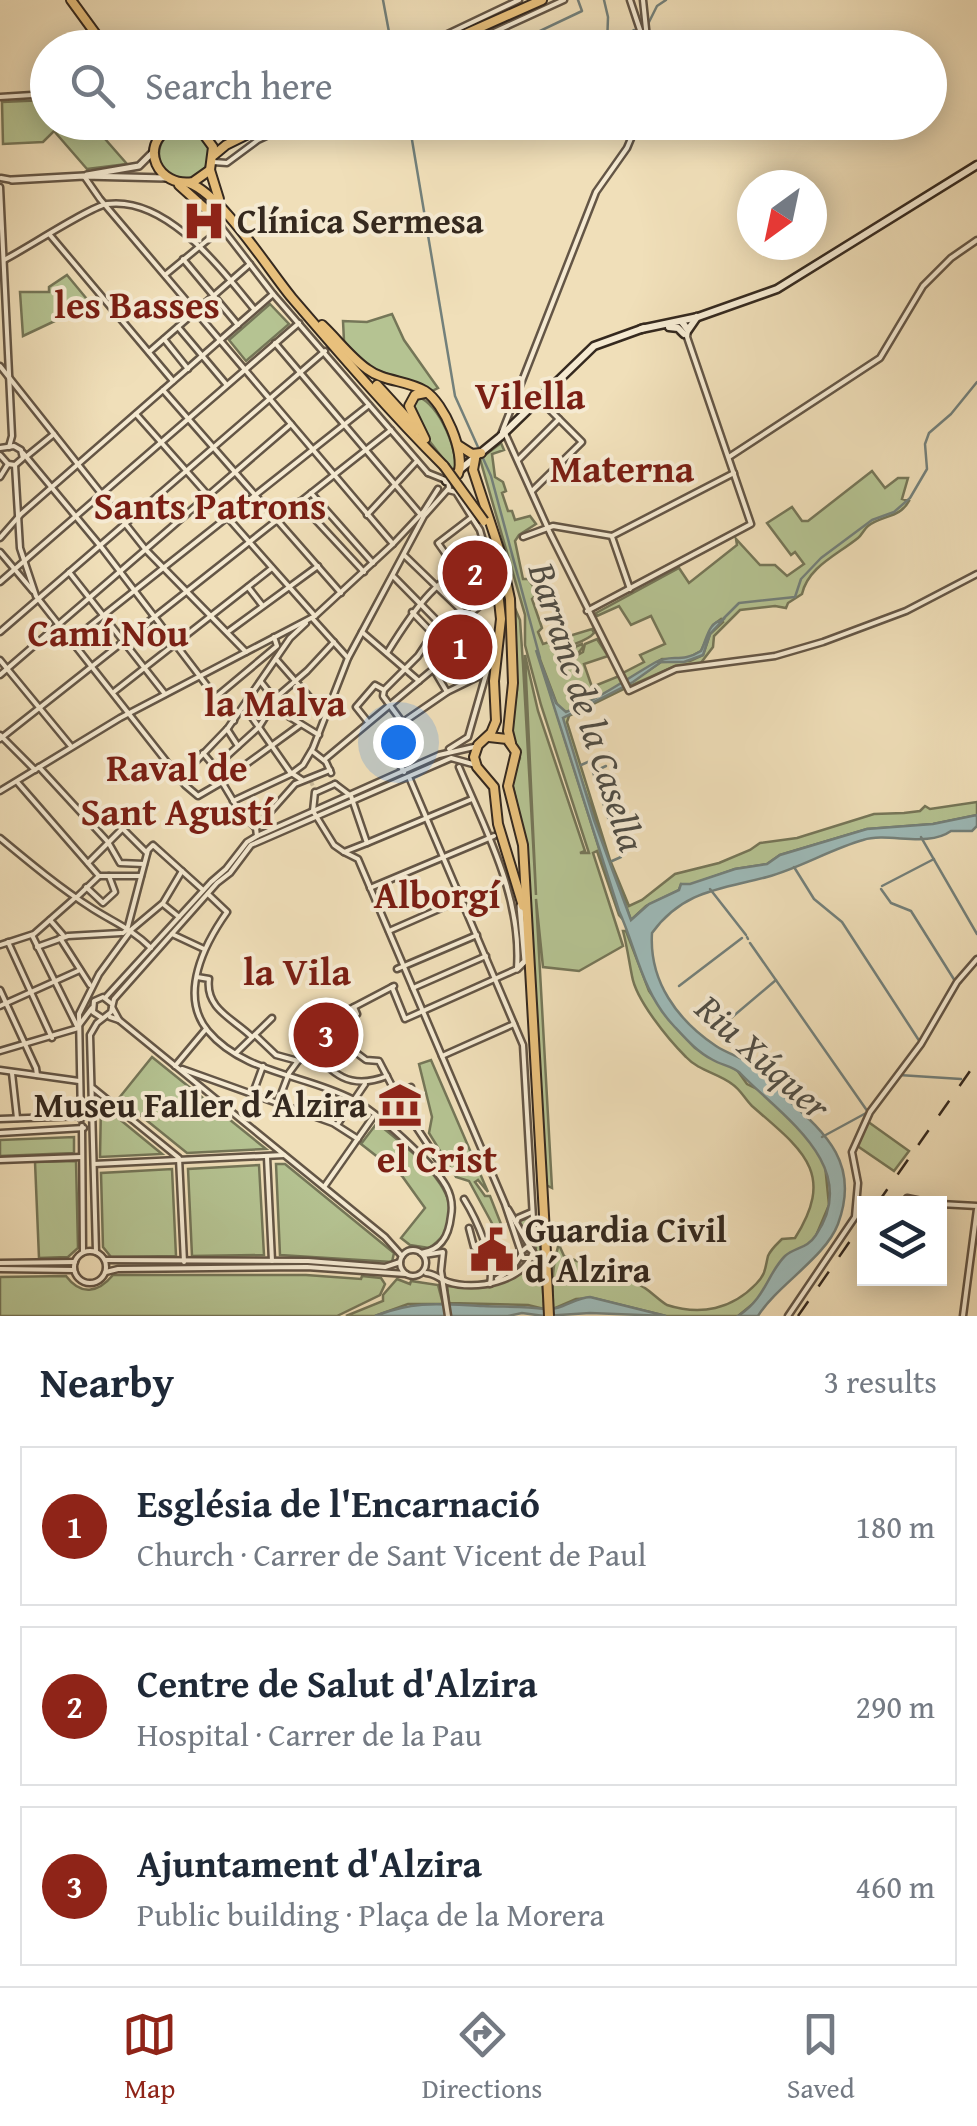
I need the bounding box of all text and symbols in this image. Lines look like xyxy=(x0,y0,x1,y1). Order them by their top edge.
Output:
search box xyxy=(30,30,947,140)
text: Search here xyxy=(145,57,333,113)
icon: search xyxy=(65,58,120,113)
north arrow xyxy=(737,170,827,260)
place label: Clínica Sermesa xyxy=(237,195,484,246)
hospital icon: Clínica Sermesa xyxy=(180,197,228,245)
district label: les Basses xyxy=(54,276,220,332)
district label: Vilella xyxy=(475,367,586,423)
district label: Materna xyxy=(550,440,695,496)
district label: Sants Patrons xyxy=(94,477,326,533)
pin: 2 xyxy=(442,536,508,610)
water label: Barranc de la Casella xyxy=(515,554,661,859)
district label: Camí Nou xyxy=(27,604,189,660)
pin: 1 xyxy=(428,610,492,684)
district label: la Malva xyxy=(204,674,346,730)
your location xyxy=(373,717,424,768)
district label: Raval de Sant Agustí xyxy=(80,739,275,839)
district label: Alborgí xyxy=(374,866,501,922)
district label: la Vila xyxy=(243,943,352,999)
water label: Riu Xúquer xyxy=(683,980,845,1133)
pin: 3 xyxy=(294,998,358,1072)
place label: Museu Faller d´Alzira xyxy=(34,1079,367,1130)
museum icon: Museu Faller d´Alzira xyxy=(376,1081,424,1129)
district label: el Crist xyxy=(377,1130,498,1186)
map controls xyxy=(857,1196,947,1286)
button: layers xyxy=(857,1196,947,1286)
place label: Guardia Civil d´Alzira xyxy=(525,1204,727,1295)
public building icon: Guardia Civil d´Alzira xyxy=(468,1226,516,1274)
text: Nearby xyxy=(40,1351,174,1412)
text: 3 results xyxy=(824,1358,937,1405)
text: Església de l'Encarnació xyxy=(137,1475,540,1531)
text: 1 xyxy=(66,1503,83,1550)
text: 180 m xyxy=(856,1503,935,1550)
text: Church · Carrer de Sant Vicent de Paul xyxy=(137,1531,647,1578)
text: Centre de Salut d'Alzira xyxy=(137,1655,537,1711)
text: 2 xyxy=(66,1683,83,1730)
text: 290 m xyxy=(856,1683,935,1730)
text: Hospital · Carrer de la Pau xyxy=(137,1711,482,1758)
text: Ajuntament d'Alzira xyxy=(137,1835,482,1891)
text: 3 xyxy=(66,1863,83,1910)
text: 460 m xyxy=(856,1863,935,1910)
text: Public building · Plaça de la Morera xyxy=(137,1891,605,1938)
tab: Map xyxy=(122,2007,177,2108)
tab: Directions xyxy=(422,2007,542,2108)
tab: Saved xyxy=(787,2007,855,2108)

